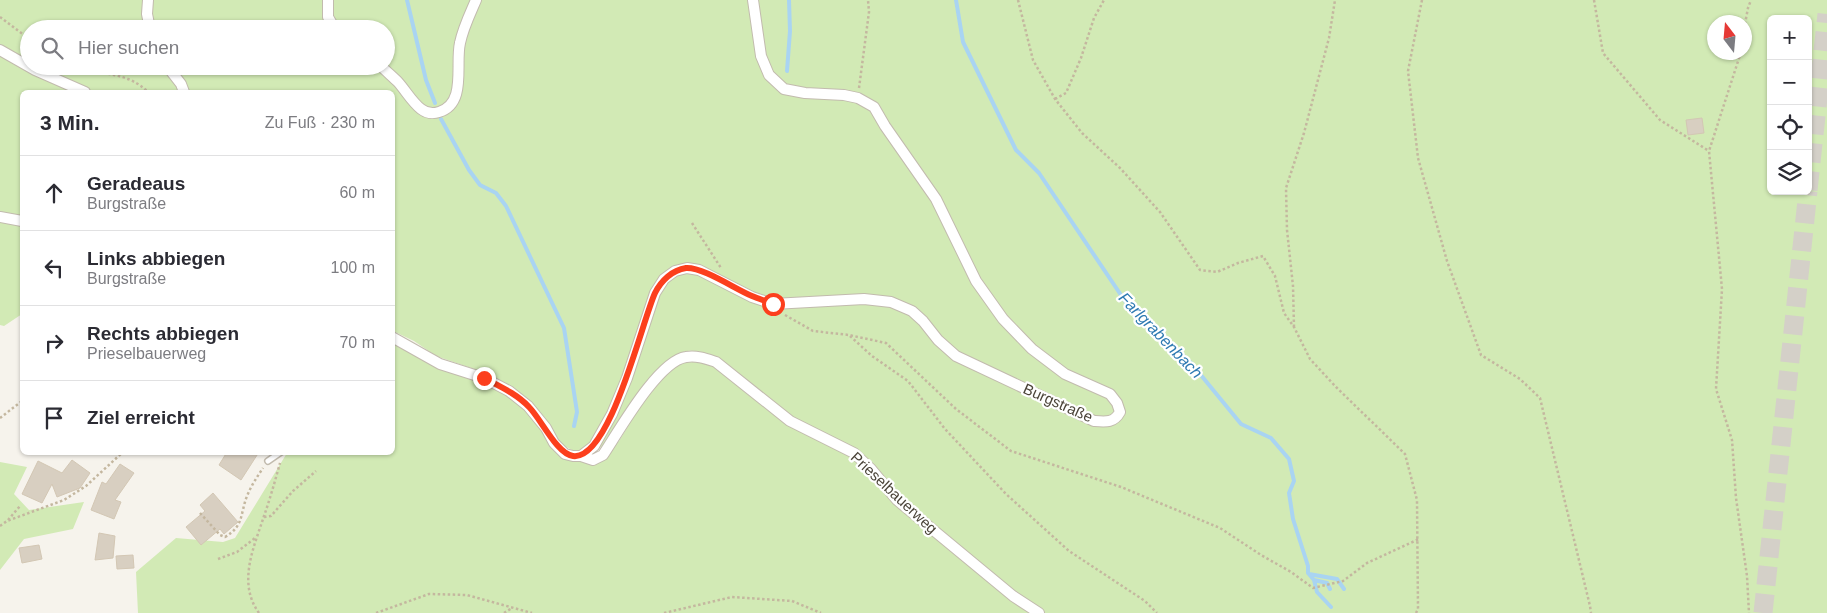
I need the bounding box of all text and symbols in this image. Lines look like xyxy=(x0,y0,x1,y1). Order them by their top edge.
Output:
north arrow xyxy=(1707,15,1752,60)
map controls xyxy=(1767,15,1812,195)
button: + xyxy=(1767,15,1812,60)
search box xyxy=(20,20,395,75)
icon: search xyxy=(38,34,66,62)
text: Hier suchen xyxy=(78,37,179,58)
button: − xyxy=(1767,60,1812,105)
button: locate xyxy=(1767,105,1812,150)
text: 3 Min. xyxy=(40,111,100,134)
text: Zu Fuß · 230 m xyxy=(265,114,375,131)
button: layers xyxy=(1767,150,1812,195)
text: Geradeaus xyxy=(87,173,185,194)
icon: ahead xyxy=(40,179,68,207)
text: 60 m xyxy=(339,184,375,201)
text: Burgstraße xyxy=(87,195,166,212)
text: Links abbiegen xyxy=(87,248,225,269)
icon: left xyxy=(40,254,68,282)
text: 100 m xyxy=(331,259,375,276)
text: Burgstraße xyxy=(87,270,166,287)
water label: Farlgrabenbach xyxy=(1116,289,1206,382)
route start xyxy=(762,293,785,316)
text: Rechts abbiegen xyxy=(87,323,239,344)
icon: right xyxy=(40,329,68,357)
text: 70 m xyxy=(339,334,375,351)
text: Prieselbauerweg xyxy=(87,345,206,362)
route end xyxy=(473,367,496,390)
street label: Burgstraße xyxy=(1021,380,1096,425)
icon: arrive xyxy=(40,404,68,432)
text: Ziel erreicht xyxy=(87,407,195,428)
street label: Prieselbauerweg xyxy=(848,448,941,537)

